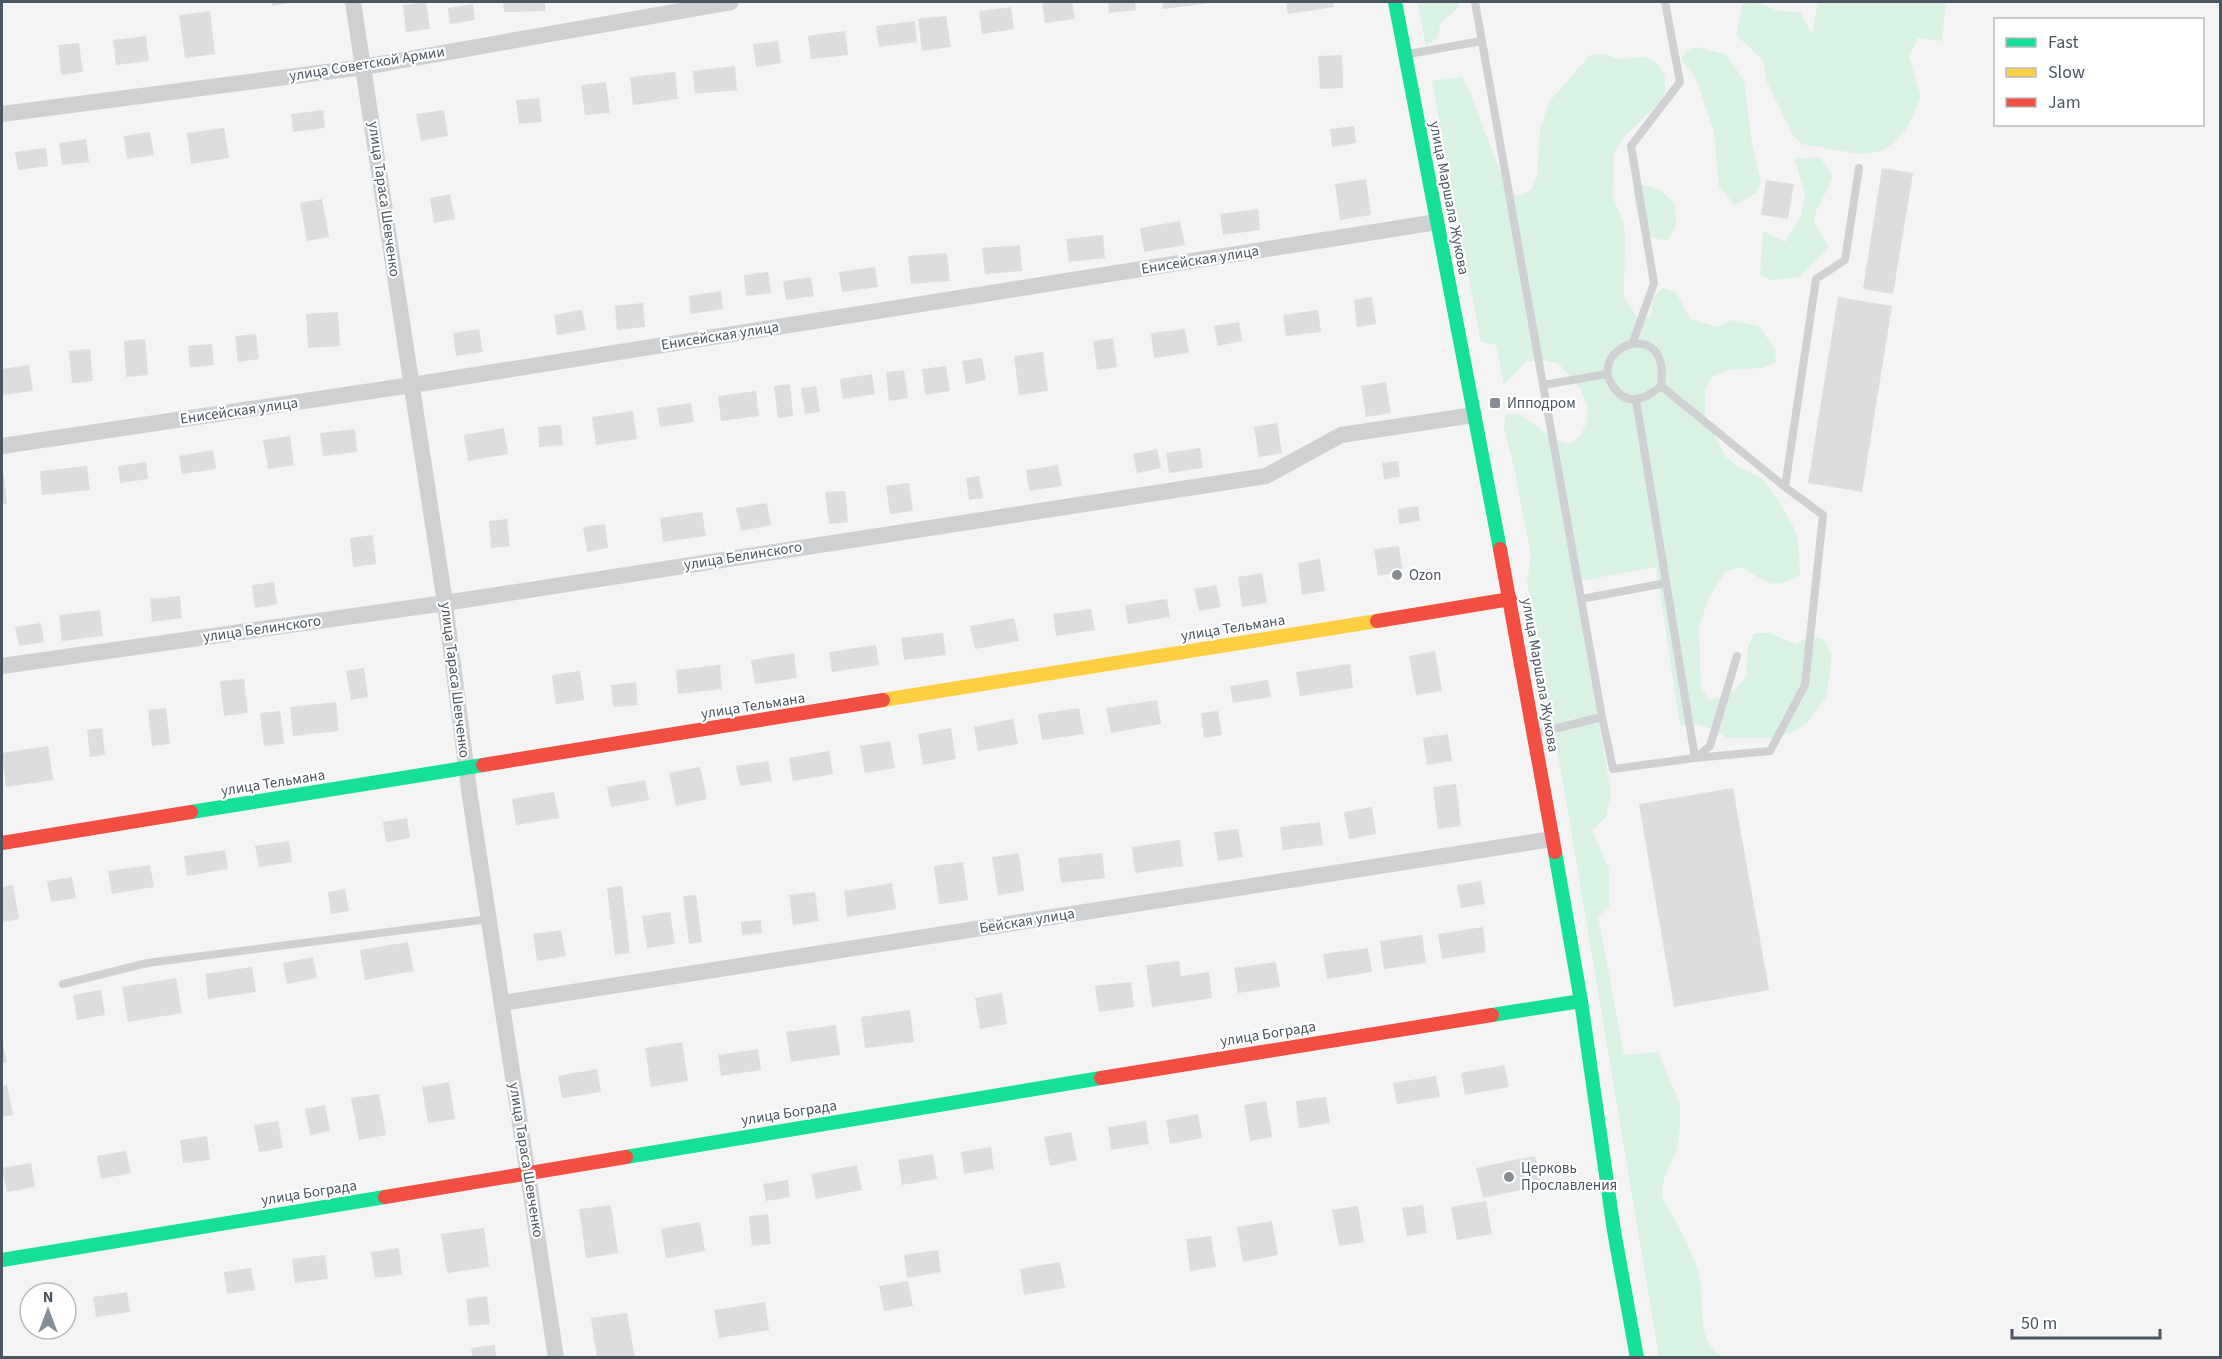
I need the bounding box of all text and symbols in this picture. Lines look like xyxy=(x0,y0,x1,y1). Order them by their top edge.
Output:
legend xyxy=(1994,18,2204,126)
text: Fast xyxy=(2048,30,2079,55)
street label: улица Советской Армии xyxy=(288,41,446,87)
text: Slow xyxy=(2048,60,2085,85)
text: Jam xyxy=(2048,90,2081,115)
street label: улица Маршала Жукова xyxy=(1424,119,1474,277)
street label: улица Тараса Шевченко xyxy=(363,120,405,278)
street label: Енисейская улица xyxy=(1140,240,1260,280)
street label: Енисейская улица xyxy=(660,316,780,356)
street label: Енисейская улица xyxy=(179,392,299,430)
place label: Ипподром xyxy=(1507,393,1576,414)
marker: Ипподром xyxy=(1488,396,1502,410)
street label: улица Белинского xyxy=(683,536,803,576)
place label: Ozon xyxy=(1409,565,1441,586)
marker: Ozon xyxy=(1390,568,1404,582)
street label: улица Маршала Жукова xyxy=(1516,596,1564,754)
street label: улица Тараса Шевченко xyxy=(435,601,475,759)
street label: улица Тельмана xyxy=(1179,609,1287,647)
street label: улица Белинского xyxy=(202,610,322,648)
street label: улица Тельмана xyxy=(699,687,807,725)
street label: улица Тельмана xyxy=(219,764,327,802)
street label: Бейская улица xyxy=(978,903,1076,939)
street label: улица Бограда xyxy=(1219,1016,1317,1052)
street label: улица Тараса Шевченко xyxy=(503,1081,549,1239)
street label: улица Бограда xyxy=(740,1095,838,1131)
place label: Церковь Прославления xyxy=(1521,1158,1617,1196)
marker: Церковь Прославления xyxy=(1502,1170,1516,1184)
street label: улица Бограда xyxy=(260,1175,358,1211)
north arrow xyxy=(18,1281,78,1341)
text: N xyxy=(43,1286,53,1308)
scale bar xyxy=(2012,1302,2160,1340)
text: 50 m xyxy=(2021,1311,2057,1336)

